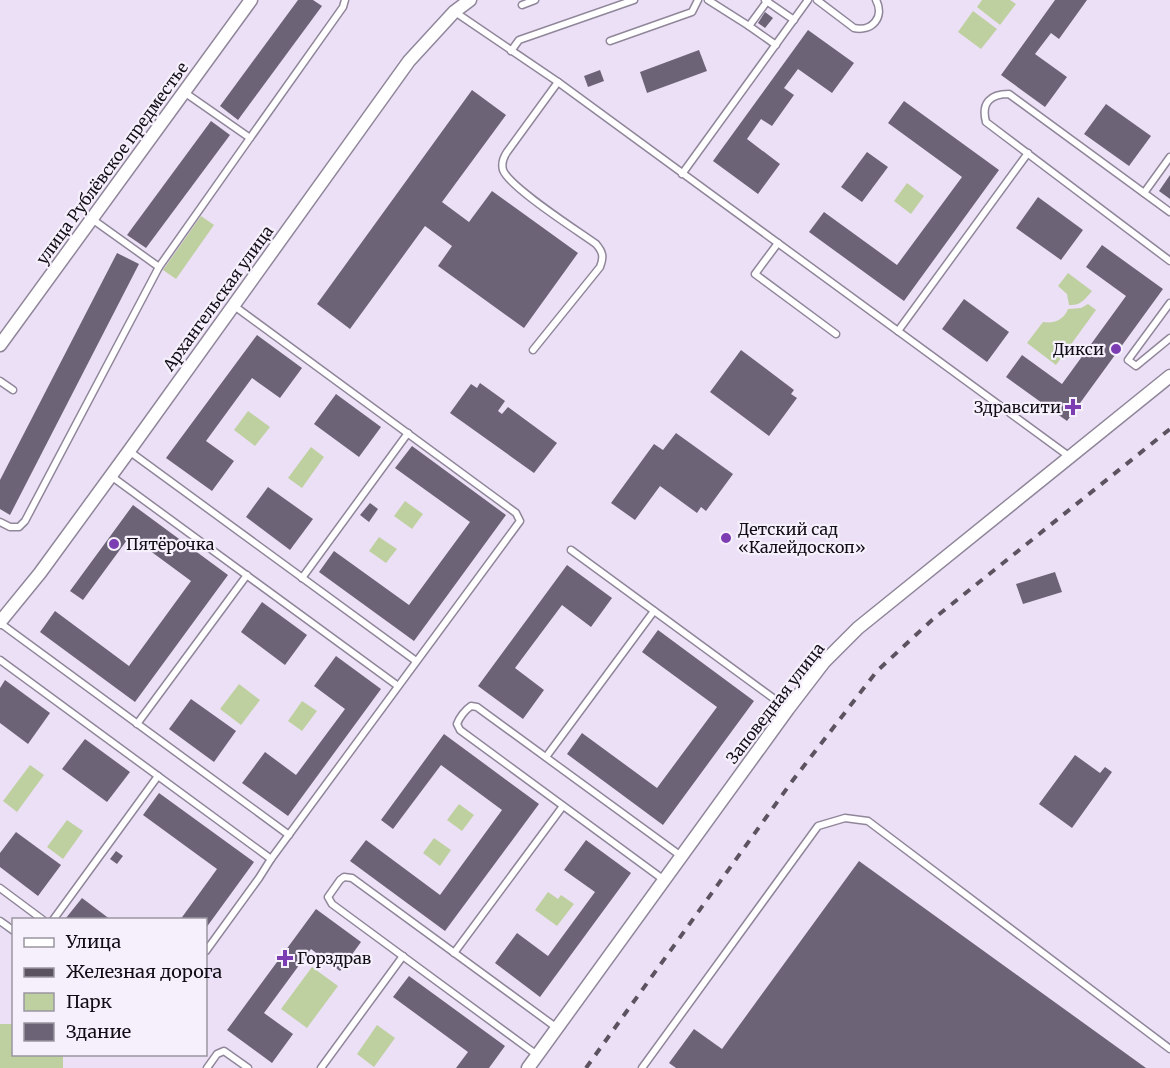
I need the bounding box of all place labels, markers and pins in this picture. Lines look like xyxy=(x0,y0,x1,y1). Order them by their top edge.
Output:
place label: Дикси xyxy=(1053,339,1104,359)
marker: Дикси xyxy=(1109,342,1123,356)
place label: Здравсити xyxy=(974,397,1061,417)
marker: Здравсити xyxy=(1066,400,1080,414)
place label: Детский сад «Калейдоскоп» xyxy=(738,519,866,557)
marker: Детский сад «Калейдоскоп» xyxy=(719,531,733,545)
place label: Пятёрочка xyxy=(126,534,215,554)
marker: Пятёрочка xyxy=(107,537,121,551)
place label: Горздрав xyxy=(297,948,371,968)
marker: Горздрав xyxy=(278,951,292,965)

